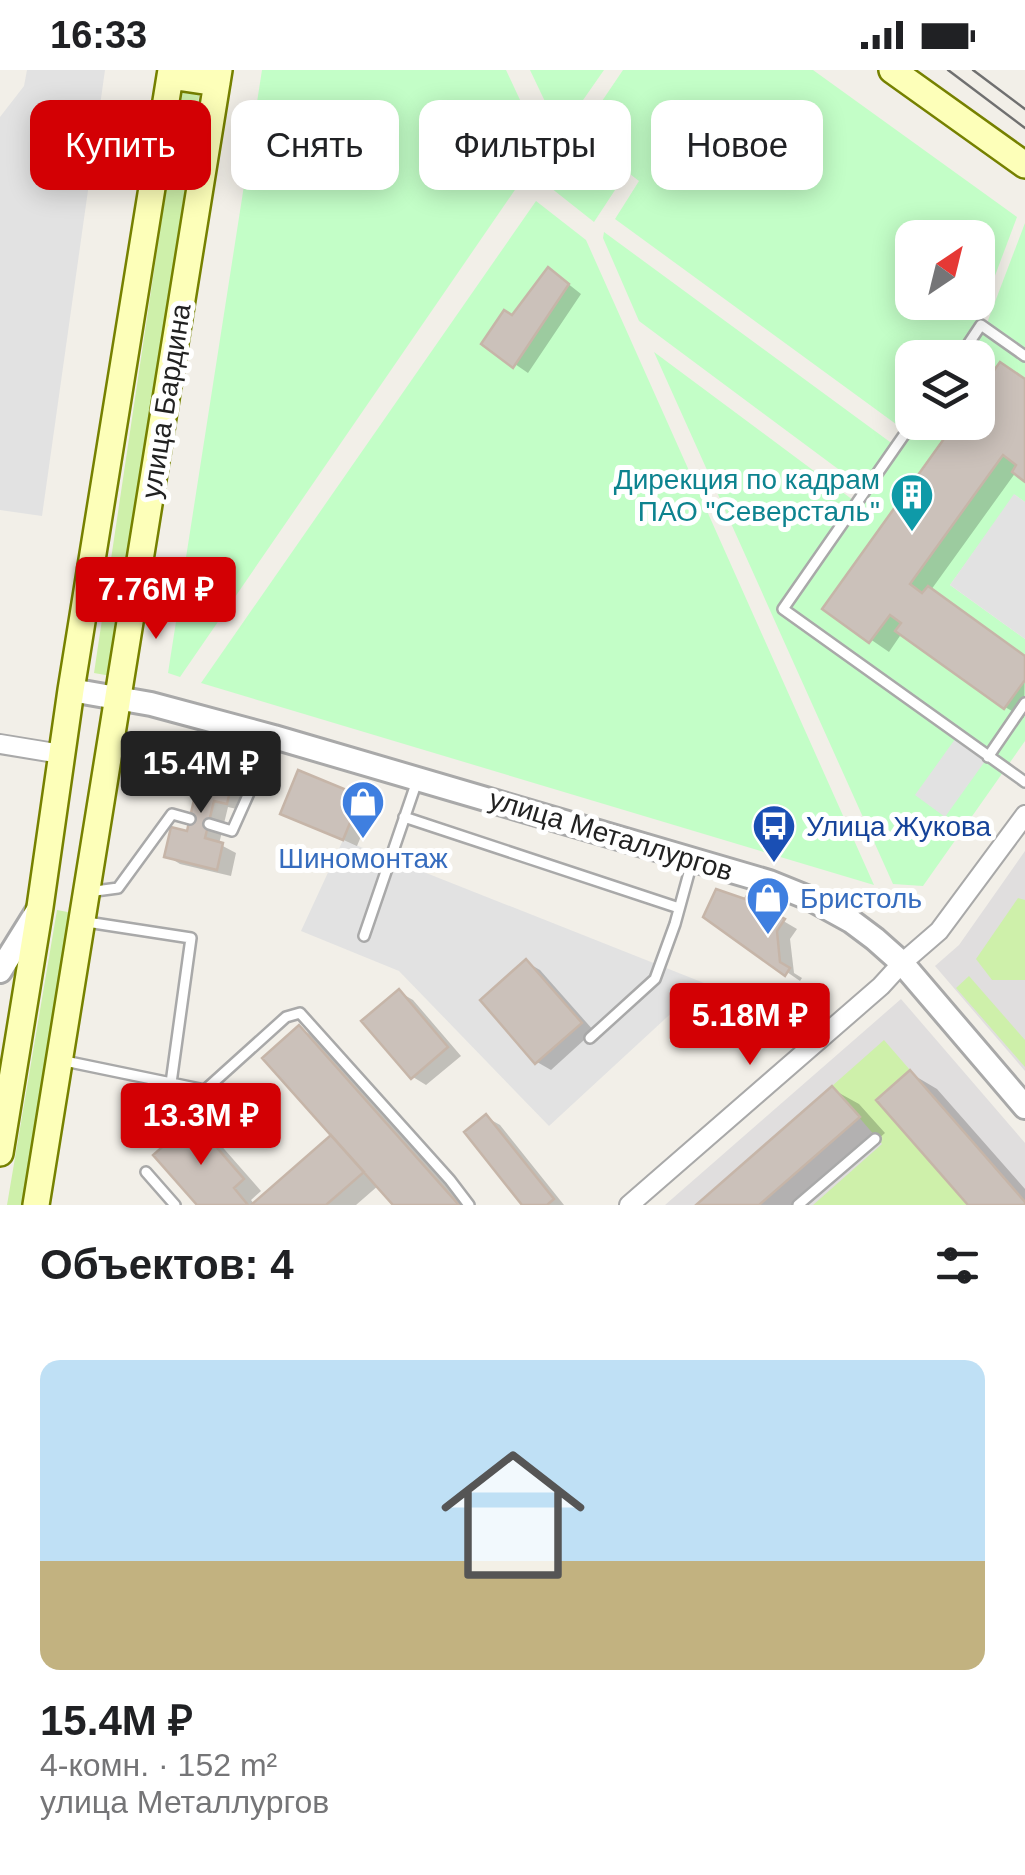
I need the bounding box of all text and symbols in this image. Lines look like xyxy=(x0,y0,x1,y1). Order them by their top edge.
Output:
text: 16:33 xyxy=(50,14,147,56)
chip: Купить xyxy=(30,100,211,190)
chip: Снять xyxy=(231,100,399,190)
chip: Фильтры xyxy=(419,100,631,190)
chip: Новое xyxy=(651,100,823,190)
north arrow xyxy=(895,220,995,320)
map controls xyxy=(895,220,995,440)
street label: улица Бардина xyxy=(135,301,197,501)
button: layers xyxy=(895,340,995,440)
place label: Дирекция по кадрам ПАО "Северсталь" xyxy=(614,464,880,527)
building icon: Дирекция по кадрам ПАО "Северсталь" xyxy=(889,472,935,533)
pin: 7.76M ₽ xyxy=(64,557,248,642)
text: 7.76M ₽ xyxy=(98,571,214,607)
pin: 15.4M ₽ xyxy=(109,731,293,816)
text: 15.4M ₽ xyxy=(143,745,259,781)
shop icon: Шиномонтаж xyxy=(340,779,386,840)
street label: улица Металлургов xyxy=(485,783,737,887)
bus stop icon: Улица Жукова xyxy=(751,803,797,864)
place label: Улица Жукова xyxy=(806,811,992,842)
place label: Шиномонтаж xyxy=(278,843,448,874)
shop icon: Бристоль xyxy=(745,875,791,936)
place label: Бристоль xyxy=(800,883,922,914)
pin: 5.18M ₽ xyxy=(658,983,842,1068)
text: 5.18M ₽ xyxy=(692,997,808,1033)
pin: 13.3M ₽ xyxy=(109,1083,293,1168)
text: 13.3M ₽ xyxy=(143,1097,259,1133)
icon: filters xyxy=(930,1238,985,1293)
text: Объектов: 4 xyxy=(40,1241,294,1288)
icon: home xyxy=(423,1425,603,1605)
text: 15.4M ₽ xyxy=(40,1697,193,1744)
text: 4-комн. · 152 m² xyxy=(40,1747,277,1783)
text: улица Металлургов xyxy=(40,1784,329,1820)

